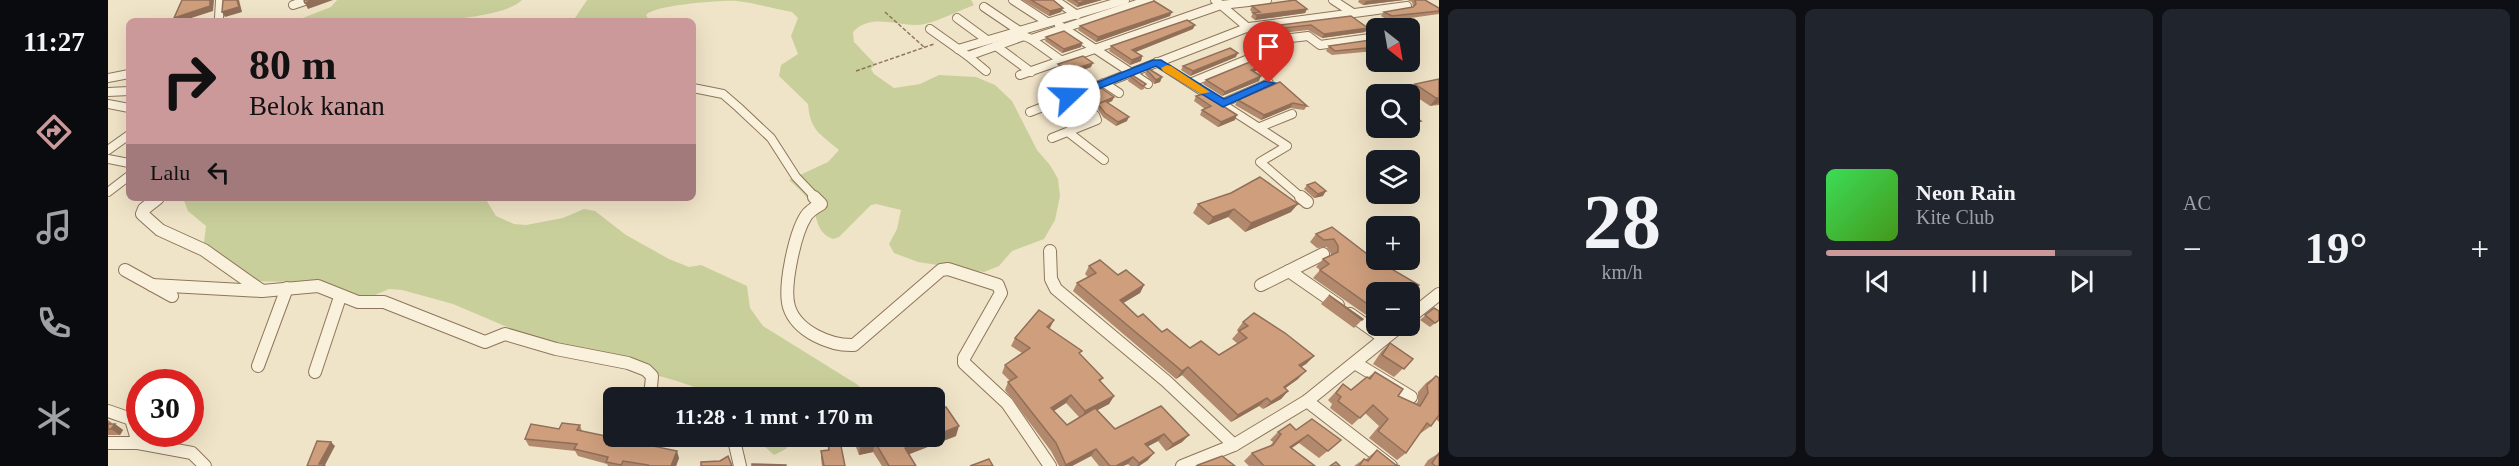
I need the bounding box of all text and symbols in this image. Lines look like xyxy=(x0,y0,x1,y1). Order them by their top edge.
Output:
north arrow xyxy=(1366,18,1420,72)
map controls xyxy=(1366,18,1420,336)
pin xyxy=(1243,21,1294,83)
text: 11:27 xyxy=(23,27,85,57)
icon: arrive xyxy=(1252,30,1285,63)
icon: right xyxy=(150,42,228,120)
text: 80 m xyxy=(249,42,337,88)
position arrow xyxy=(1037,64,1101,128)
button: search xyxy=(1366,84,1420,138)
text: Belok kanan xyxy=(249,91,385,121)
icon: directions xyxy=(33,111,75,153)
button: layers xyxy=(1366,150,1420,204)
icon: left xyxy=(202,156,235,189)
text: Lalu xyxy=(150,160,190,185)
text: 28 xyxy=(1583,178,1661,265)
text: Neon Rain xyxy=(1916,180,2016,205)
text: AC xyxy=(2183,192,2211,214)
icon: music xyxy=(33,206,75,248)
text: Kite Club xyxy=(1916,206,1994,228)
button: + xyxy=(1366,216,1420,270)
text: 19° xyxy=(2305,223,2368,273)
text: − xyxy=(2183,231,2202,267)
text: + xyxy=(2470,231,2489,267)
text: km/h xyxy=(1601,261,1643,283)
icon: previous xyxy=(1861,265,1894,298)
icon: pause xyxy=(1963,265,1996,298)
icon: next xyxy=(2065,265,2098,298)
button: − xyxy=(1366,282,1420,336)
icon: phone xyxy=(33,302,75,344)
speed limit sign: 30 xyxy=(126,369,204,447)
icon: climate xyxy=(33,397,75,439)
text: 11:28 · 1 mnt · 170 m xyxy=(675,404,873,429)

